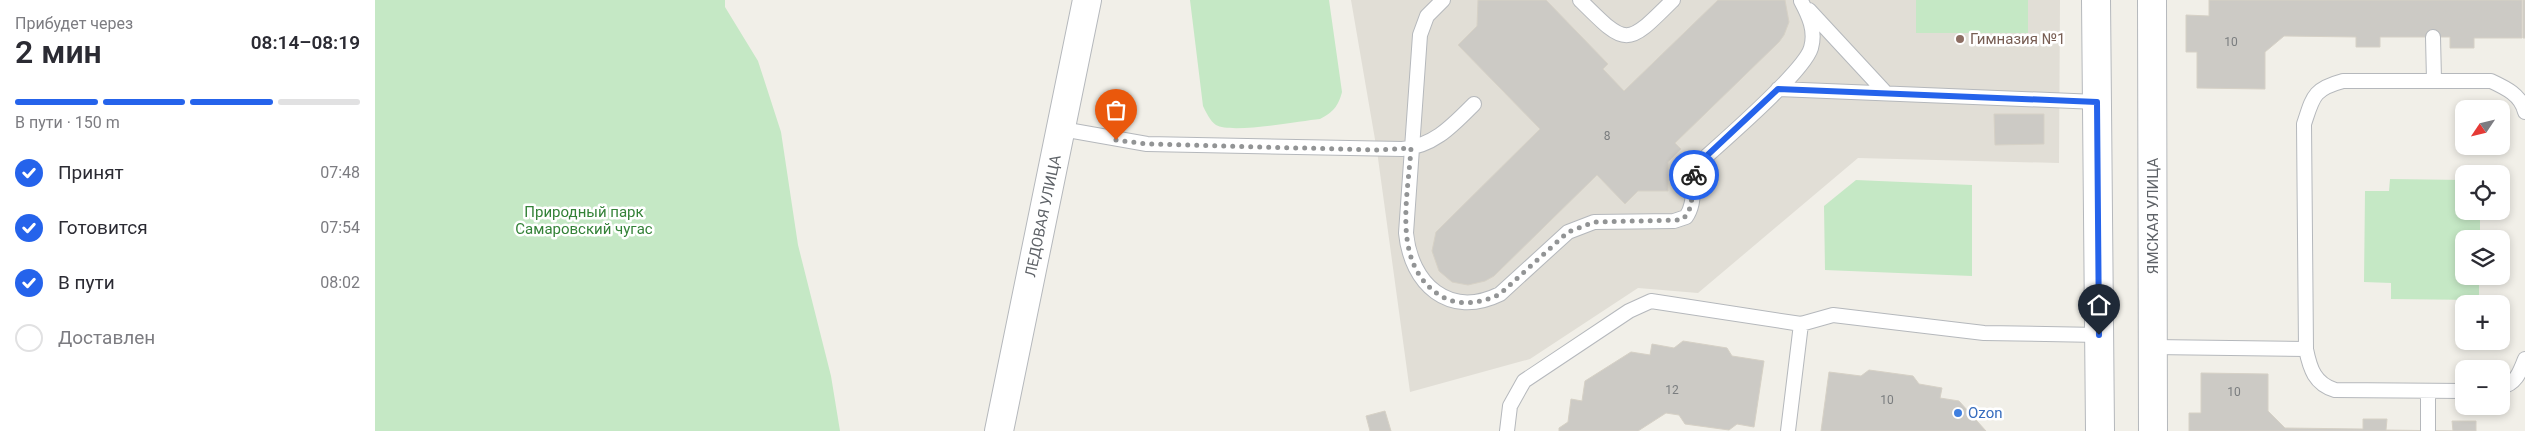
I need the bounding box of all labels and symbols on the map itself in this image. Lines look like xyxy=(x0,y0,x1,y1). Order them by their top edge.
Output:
place label: Гимназия №1 xyxy=(1970,30,2066,48)
marker: Гимназия №1 xyxy=(1954,33,1966,45)
house number: 10 xyxy=(2224,35,2238,49)
pin xyxy=(1095,89,1137,140)
north arrow xyxy=(2455,100,2510,155)
house number: 8 xyxy=(1604,129,1611,143)
courier xyxy=(1669,150,1719,200)
street label: ЛЕДОВАЯ УЛИЦА xyxy=(1021,153,1065,279)
street label: ЯМСКАЯ УЛИЦА xyxy=(2144,158,2162,274)
park label: Природный парк Самаровский чугас xyxy=(515,203,653,238)
pin xyxy=(2078,284,2120,335)
house number: 12 xyxy=(1665,383,1679,397)
house number: 10 xyxy=(2227,385,2241,399)
house number: 10 xyxy=(1880,393,1894,407)
place label: Ozon xyxy=(1968,404,2002,422)
marker: Ozon xyxy=(1952,407,1964,419)

